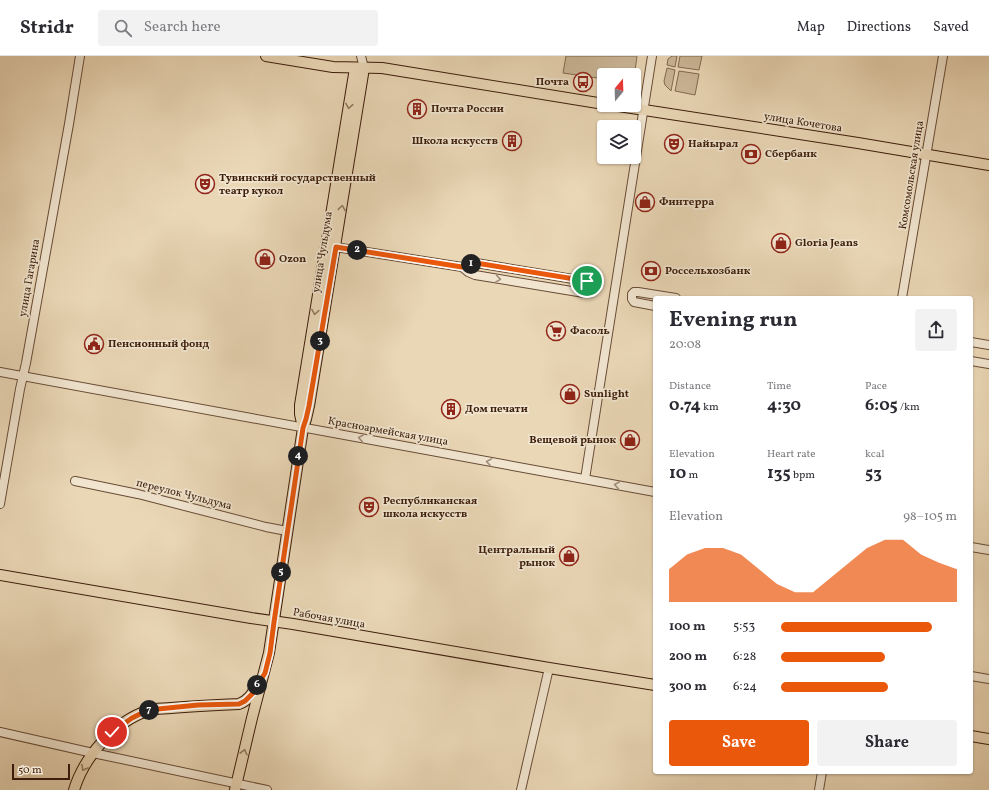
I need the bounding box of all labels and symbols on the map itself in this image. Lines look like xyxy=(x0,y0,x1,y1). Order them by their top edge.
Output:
north arrow xyxy=(597,68,641,112)
bus stop icon: Почта xyxy=(572,71,594,93)
place label: Почта xyxy=(536,75,569,90)
building icon: Почта России xyxy=(406,98,428,120)
place label: Почта России xyxy=(431,102,504,117)
one-way arrow xyxy=(345,103,354,109)
street label: улица Кочетова xyxy=(763,109,844,137)
street label: Комсомольская улица xyxy=(896,119,928,231)
building icon: Школа искусств xyxy=(501,130,523,152)
theatre icon: Найырал xyxy=(663,133,685,155)
place label: Школа искусств xyxy=(412,134,498,149)
place label: Найырал xyxy=(688,137,739,152)
bank icon: Сбербанк xyxy=(740,143,762,165)
place label: Сбербанк xyxy=(765,147,817,162)
place label: Тувинский государственный театр кукол xyxy=(219,171,376,199)
theatre icon: Тувинский государственный театр кукол xyxy=(194,173,216,195)
shop icon: Финтерра xyxy=(634,191,656,213)
place label: Финтерра xyxy=(659,195,714,210)
one-way arrow xyxy=(337,205,346,212)
street label: улица Чульдума xyxy=(309,210,337,294)
shop icon: Gloria Jeans xyxy=(770,232,792,254)
place label: Gloria Jeans xyxy=(795,236,858,251)
street label: улица Гагарина xyxy=(16,237,44,318)
pin: 2 xyxy=(347,240,367,260)
shop icon: Ozon xyxy=(254,248,276,270)
place label: Ozon xyxy=(279,252,306,267)
pin: 1 xyxy=(461,254,481,274)
bank icon: Россельхозбанк xyxy=(640,260,662,282)
pin xyxy=(570,264,604,298)
place label: Россельхозбанк xyxy=(665,264,751,279)
one-way arrow xyxy=(495,274,501,283)
one-way arrow xyxy=(311,308,320,315)
supermarket icon: Фасоль xyxy=(545,320,567,342)
place label: Фасоль xyxy=(570,324,610,339)
pin: 3 xyxy=(310,331,330,351)
public building icon: Пенсионный фонд xyxy=(83,333,105,355)
place label: Пенсионный фонд xyxy=(108,337,209,352)
shop icon: Sunlight xyxy=(559,383,581,405)
place label: Sunlight xyxy=(584,387,629,402)
building icon: Дом печати xyxy=(440,398,462,420)
place label: Дом печати xyxy=(465,402,528,417)
street label: Красноармейская улица xyxy=(327,414,450,450)
shop icon: Вещевой рынок xyxy=(619,429,641,451)
place label: Вещевой рынок xyxy=(529,433,616,448)
one-way arrow xyxy=(358,435,364,443)
pin: 4 xyxy=(288,446,308,466)
one-way arrow xyxy=(486,458,492,466)
street label: переулок Чульдума xyxy=(135,476,234,514)
one-way arrow xyxy=(614,481,620,490)
place label: Республиканская школа искусств xyxy=(383,494,477,522)
theatre icon: Республиканская школа искусств xyxy=(358,496,380,518)
place label: Центральный рынок xyxy=(478,543,555,571)
shop icon: Центральный рынок xyxy=(558,545,580,567)
pin: 5 xyxy=(271,562,291,582)
street label: Рабочая улица xyxy=(292,605,367,633)
pin: 6 xyxy=(247,675,267,695)
pin: 7 xyxy=(139,700,159,720)
pin xyxy=(95,715,129,749)
one-way arrow xyxy=(239,749,247,755)
scale bar xyxy=(12,762,70,781)
one-way arrow xyxy=(81,764,88,771)

